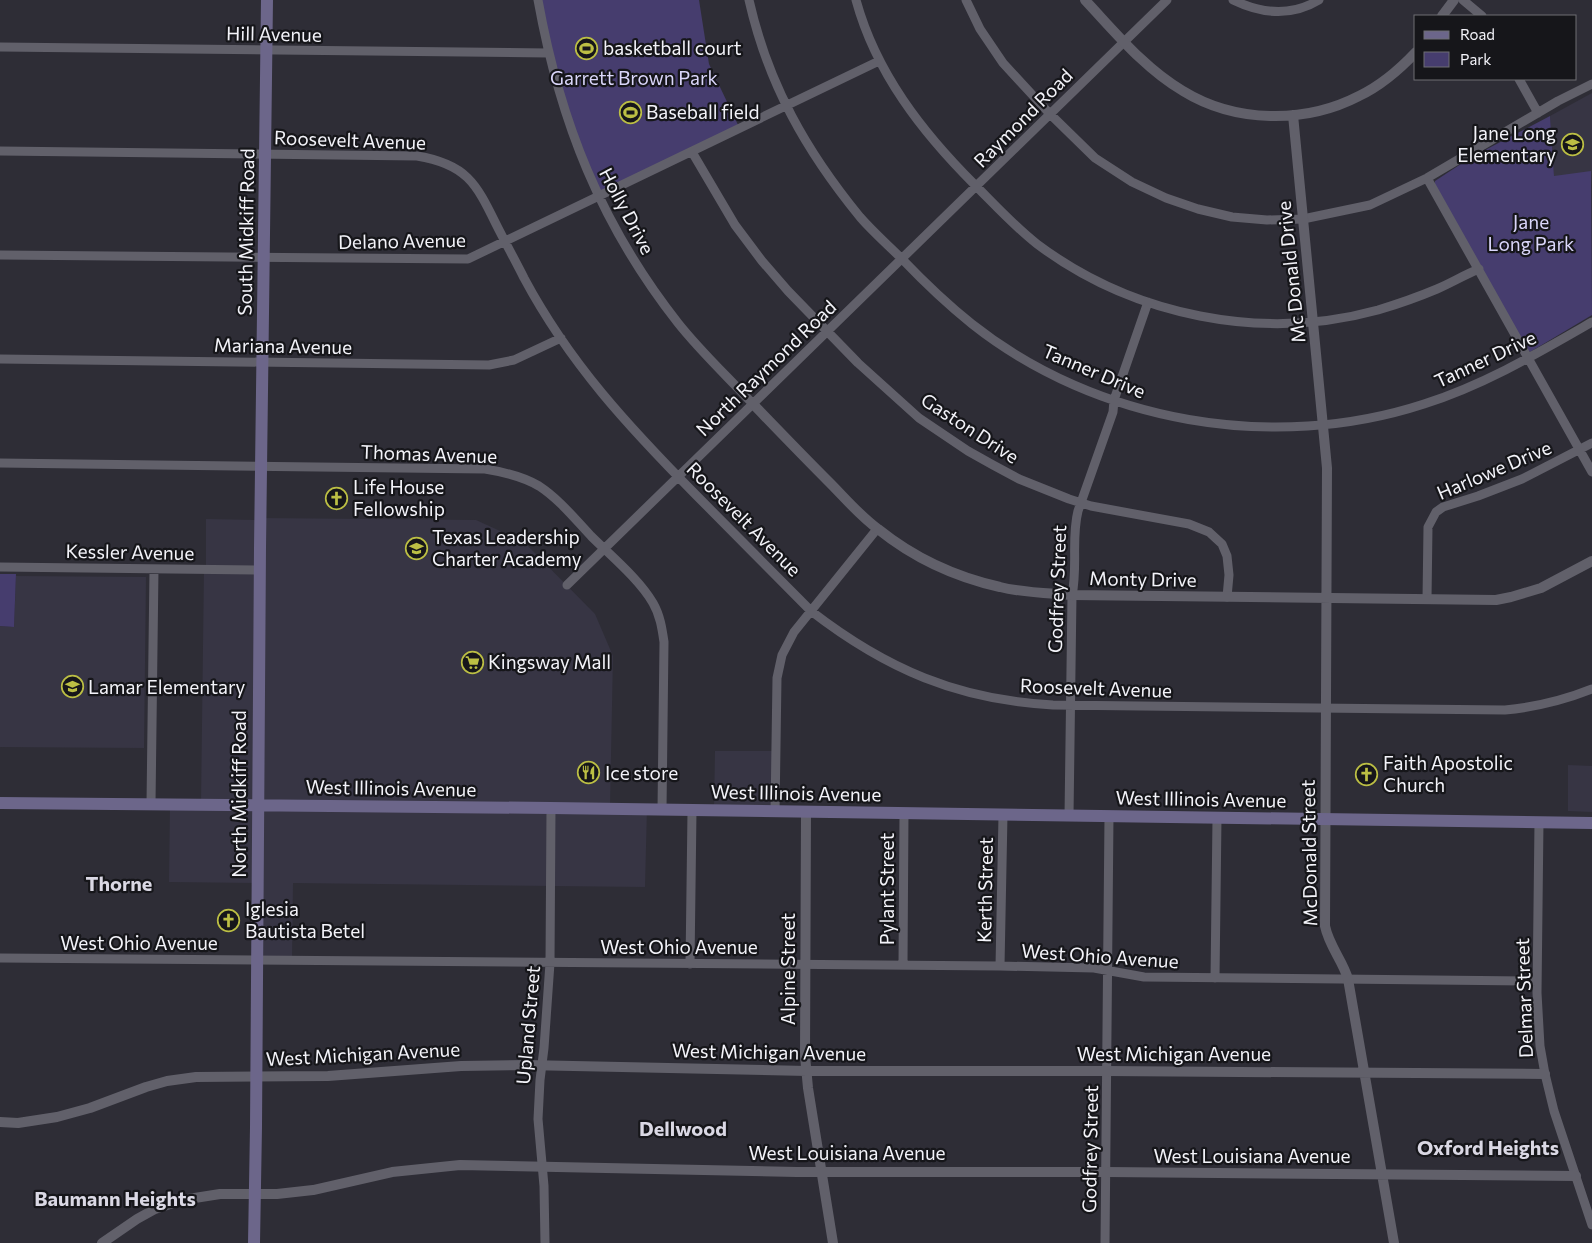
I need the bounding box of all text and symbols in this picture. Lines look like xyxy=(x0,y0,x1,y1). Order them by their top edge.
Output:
legend xyxy=(1414,15,1577,80)
street label: Hill Avenue xyxy=(226,21,322,46)
text: Road xyxy=(1460,25,1495,43)
sports icon: basketball court xyxy=(575,36,599,60)
place label: basketball court xyxy=(603,36,742,59)
text: Park xyxy=(1460,50,1491,68)
street label: Raymond Road xyxy=(969,64,1077,172)
park label: Garrett Brown Park xyxy=(550,66,718,89)
sports icon: Baseball field xyxy=(618,100,642,124)
place label: Baseball field xyxy=(646,100,760,123)
place label: Jane Long Elementary xyxy=(1457,121,1556,166)
street label: Roosevelt Avenue xyxy=(274,125,426,154)
school or university icon: Jane Long Elementary xyxy=(1560,132,1584,156)
street label: South Midkiff Road xyxy=(233,148,258,316)
street label: Holly Drive xyxy=(595,164,660,258)
street label: Mc Donald Drive xyxy=(1272,200,1309,344)
park label: Jane Long Park xyxy=(1488,210,1574,255)
street label: Delano Avenue xyxy=(338,228,466,253)
street label: North Raymond Road xyxy=(691,295,840,440)
street label: Tanner Drive xyxy=(1430,325,1539,392)
street label: Mariana Avenue xyxy=(214,333,352,358)
street label: Tanner Drive xyxy=(1039,339,1149,402)
street label: Gaston Drive xyxy=(917,387,1023,468)
street label: Harlowe Drive xyxy=(1433,435,1554,504)
street label: Thomas Avenue xyxy=(360,440,498,467)
street label: Roosevelt Avenue xyxy=(682,457,806,581)
place label: Life House Fellowship xyxy=(353,475,445,520)
church icon: Life House Fellowship xyxy=(325,486,349,510)
street label: Godfrey Street xyxy=(1043,524,1070,653)
place label: Texas Leadership Charter Academy xyxy=(432,525,582,570)
school or university icon: Texas Leadership Charter Academy xyxy=(404,536,428,560)
street label: Kessler Avenue xyxy=(65,539,195,564)
street label: Monty Drive xyxy=(1089,566,1197,591)
supermarket icon: Kingsway Mall xyxy=(460,650,484,674)
place label: Kingsway Mall xyxy=(488,650,611,673)
street label: Roosevelt Avenue xyxy=(1020,673,1172,702)
school or university icon: Lamar Elementary xyxy=(60,675,84,699)
place label: Lamar Elementary xyxy=(88,675,245,698)
street label: North Midkiff Road xyxy=(227,710,250,878)
place label: Faith Apostolic Church xyxy=(1383,751,1513,796)
restaurant icon: Ice store xyxy=(577,761,601,785)
place label: Ice store xyxy=(605,761,678,784)
church icon: Faith Apostolic Church xyxy=(1355,762,1379,786)
street label: West Illinois Avenue xyxy=(305,775,477,800)
street label: McDonald Street xyxy=(1296,779,1321,927)
street label: West Illinois Avenue xyxy=(710,780,882,805)
street label: West Illinois Avenue xyxy=(1115,786,1287,811)
street label: Pylant Street xyxy=(875,833,898,945)
street label: Kerth Street xyxy=(972,837,997,943)
district label: Thorne xyxy=(86,871,152,895)
place label: Iglesia Bautista Betel xyxy=(245,897,365,942)
church icon: Iglesia Bautista Betel xyxy=(217,908,241,932)
street label: Alpine Street xyxy=(776,913,799,1025)
street label: West Ohio Avenue xyxy=(60,931,218,954)
street label: West Ohio Avenue xyxy=(600,935,758,958)
street label: Delmar Street xyxy=(1510,937,1537,1059)
street label: West Ohio Avenue xyxy=(1021,939,1180,972)
street label: Upland Street xyxy=(511,964,544,1085)
street label: West Michigan Avenue xyxy=(265,1037,461,1070)
street label: West Michigan Avenue xyxy=(672,1038,866,1065)
street label: West Michigan Avenue xyxy=(1077,1042,1271,1065)
street label: Godfrey Street xyxy=(1077,1085,1102,1213)
district label: Dellwood xyxy=(639,1116,727,1140)
district label: Oxford Heights xyxy=(1417,1135,1559,1159)
street label: West Louisiana Avenue xyxy=(748,1141,946,1164)
street label: West Louisiana Avenue xyxy=(1153,1144,1351,1167)
district label: Baumann Heights xyxy=(34,1186,196,1210)

